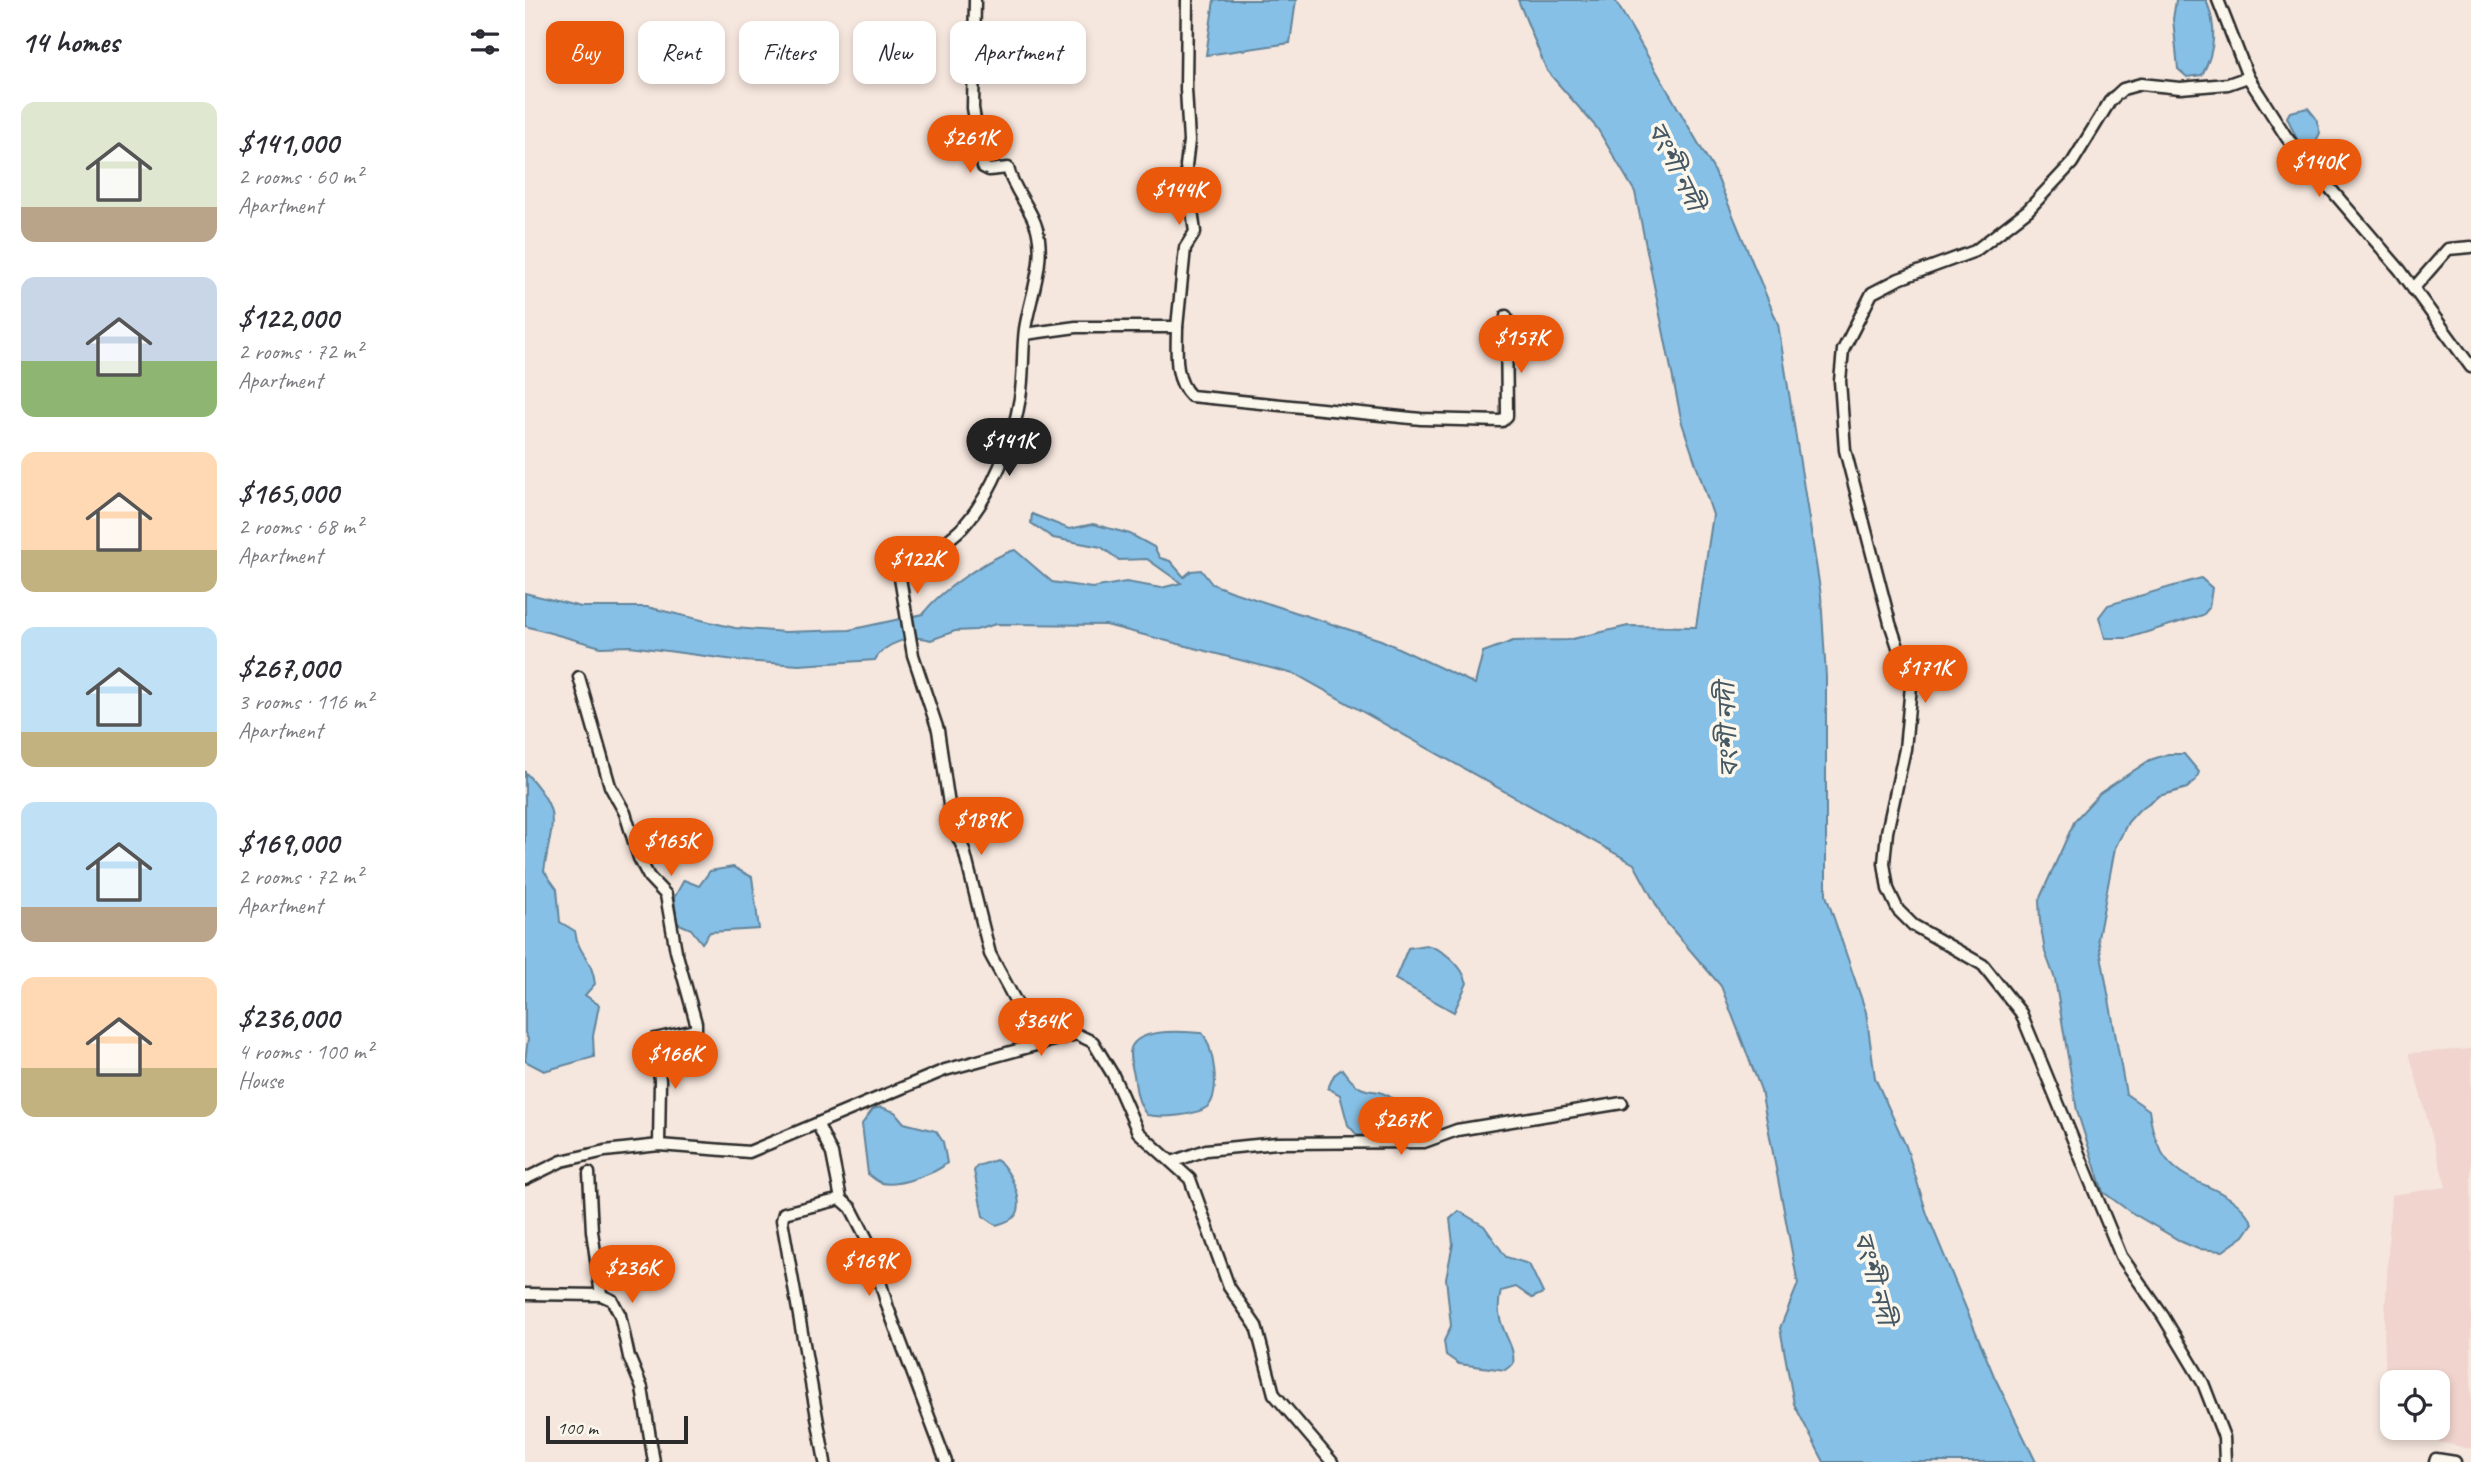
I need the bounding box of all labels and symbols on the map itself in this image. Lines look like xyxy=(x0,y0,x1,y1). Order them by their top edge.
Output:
pin: $261K xyxy=(921,116,1019,175)
water label: বংশী নদী xyxy=(1640,116,1713,221)
pin: $140K xyxy=(2270,140,2368,199)
pin: $144K xyxy=(1130,168,1228,227)
pin: $157K xyxy=(1472,316,1570,375)
pin: $141K xyxy=(960,419,1058,478)
pin: $122K xyxy=(868,536,966,596)
pin: $171K xyxy=(1876,646,1974,705)
water label: বংশী নদী xyxy=(1709,677,1746,778)
pin: $189K xyxy=(932,798,1030,857)
pin: $165K xyxy=(622,818,720,878)
pin: $364K xyxy=(992,998,1090,1058)
pin: $166K xyxy=(626,1032,724,1091)
pin: $267K xyxy=(1352,1098,1450,1157)
water label: বংশী নদী xyxy=(1846,1228,1904,1333)
pin: $169K xyxy=(820,1238,918,1298)
pin: $236K xyxy=(583,1246,681,1305)
scale bar xyxy=(546,1413,688,1445)

